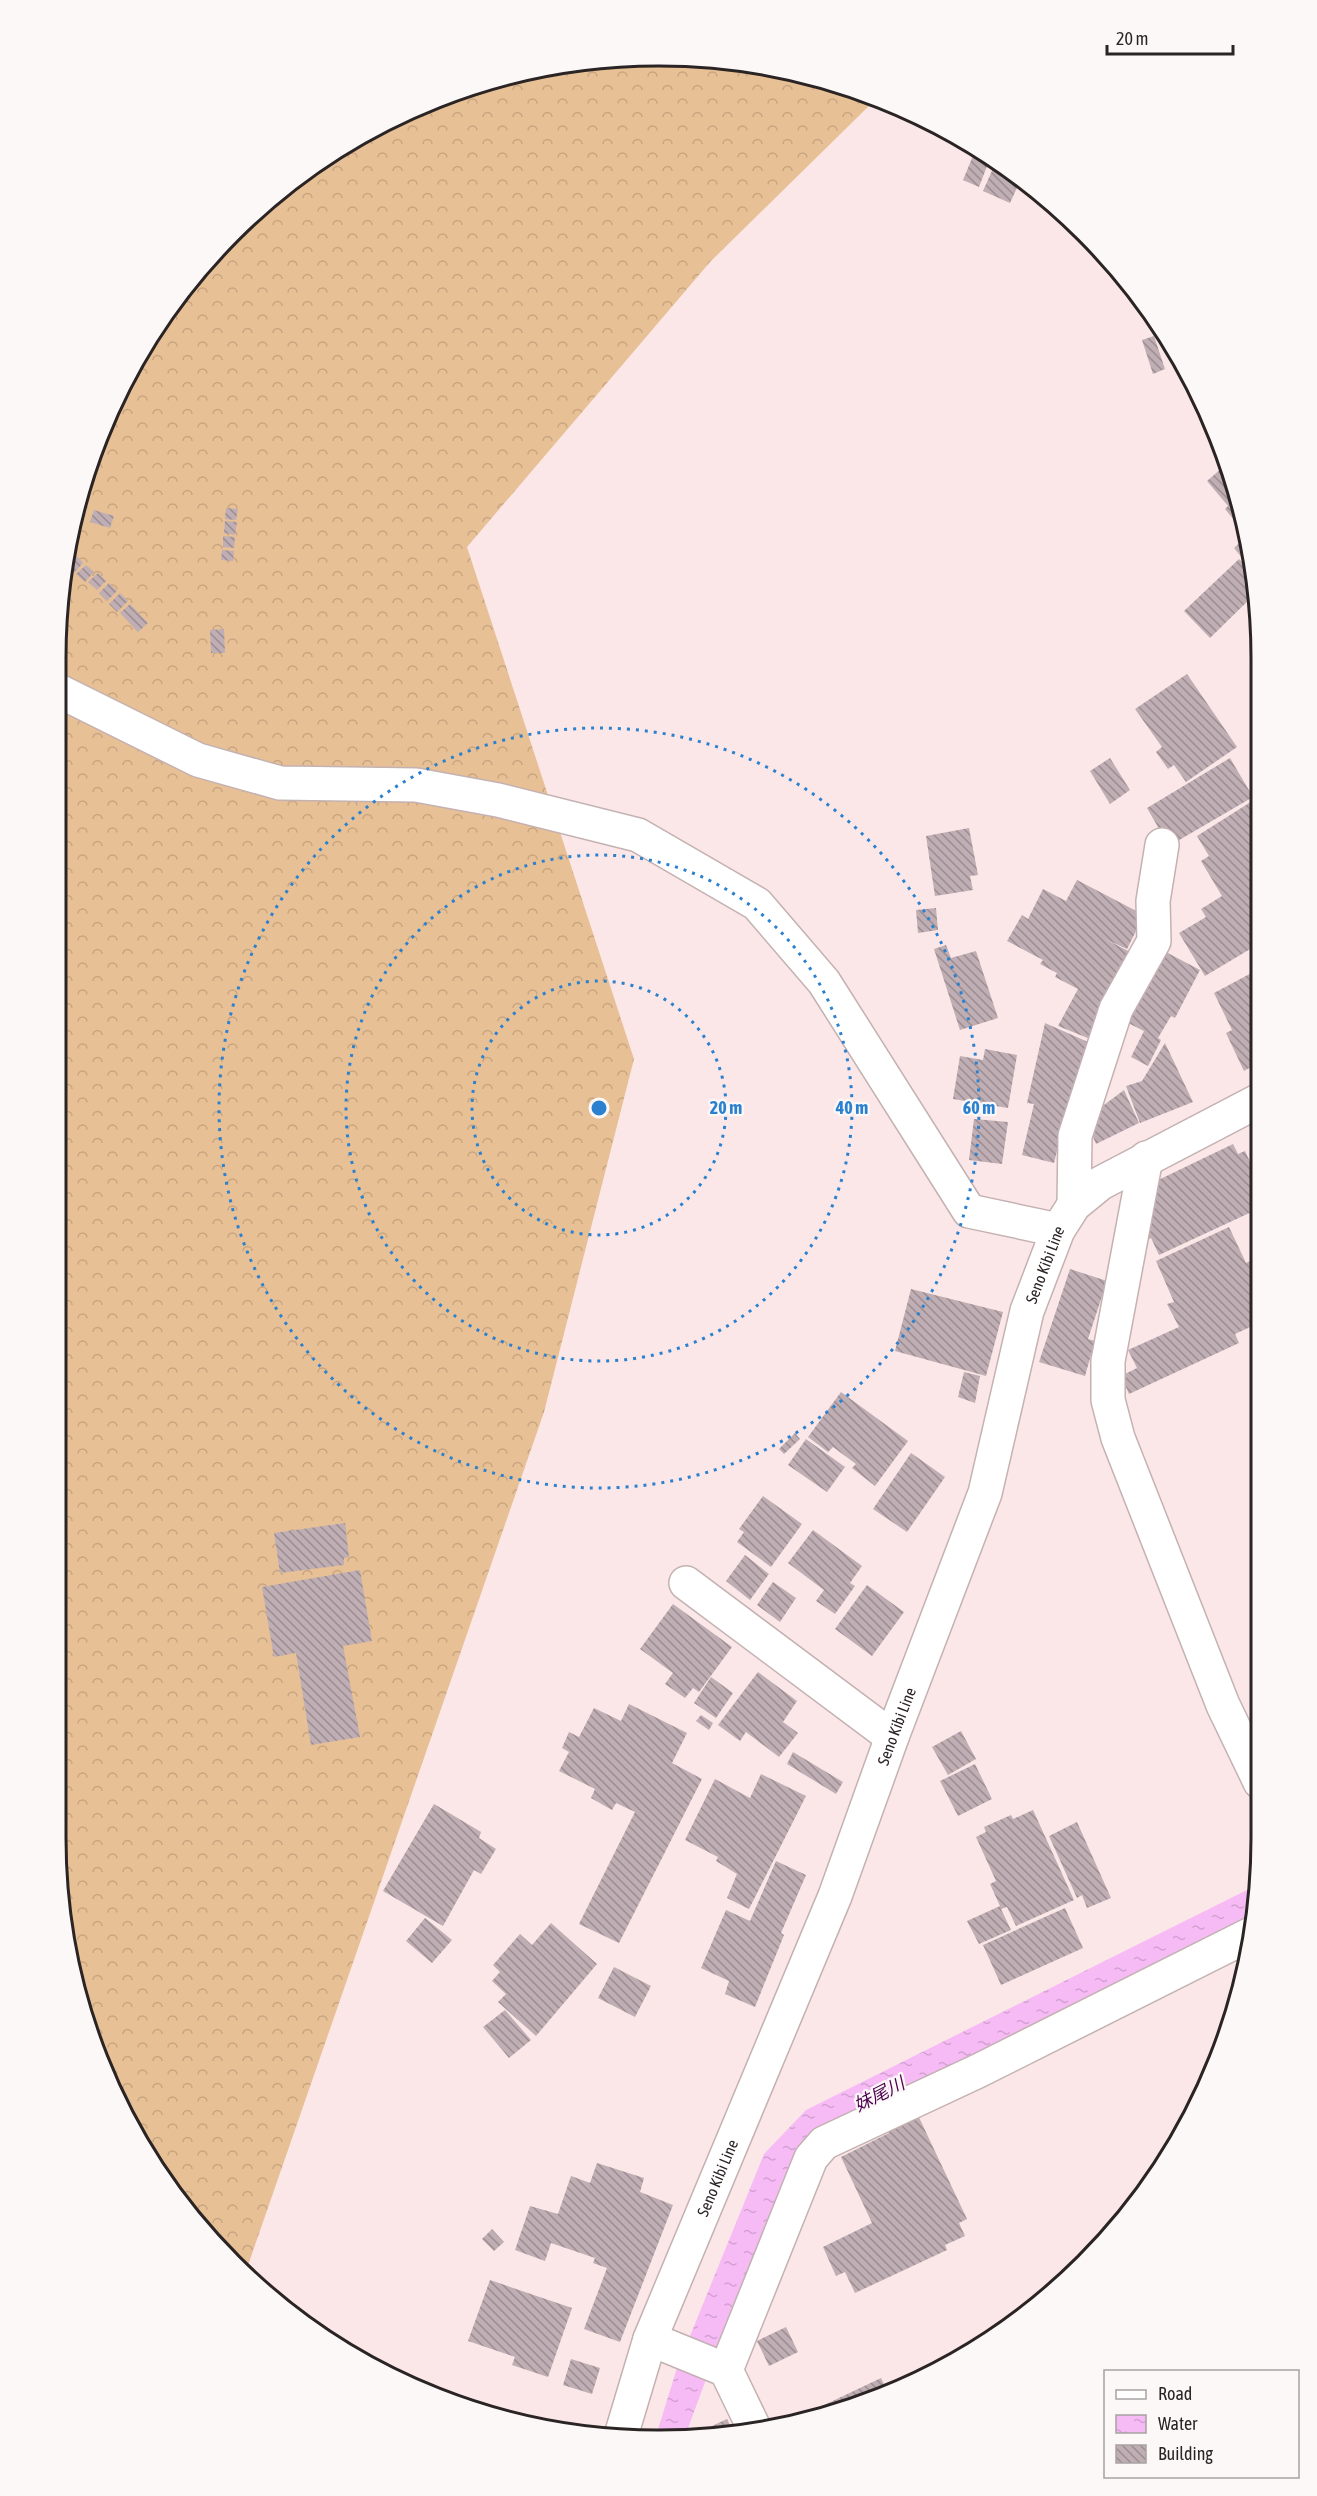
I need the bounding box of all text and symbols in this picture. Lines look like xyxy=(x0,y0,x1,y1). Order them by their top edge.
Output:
scale bar xyxy=(1107,18,1233,56)
text: 20 m xyxy=(1116,28,1148,49)
text: 20 m xyxy=(710,1097,742,1118)
text: 40 m xyxy=(835,1097,868,1118)
text: 60 m xyxy=(963,1097,995,1118)
centre of rings xyxy=(589,1098,609,1118)
street label: Seno Kibi Line xyxy=(1022,1222,1068,1306)
street label: Seno Kibi Line xyxy=(874,1685,919,1767)
water label: 妹尾川 xyxy=(850,2071,910,2116)
street label: Seno Kibi Line xyxy=(693,2137,741,2219)
legend xyxy=(1104,2370,1299,2478)
text: Road xyxy=(1158,2383,1192,2404)
text: Water xyxy=(1158,2413,1198,2434)
text: Building xyxy=(1158,2443,1213,2464)

